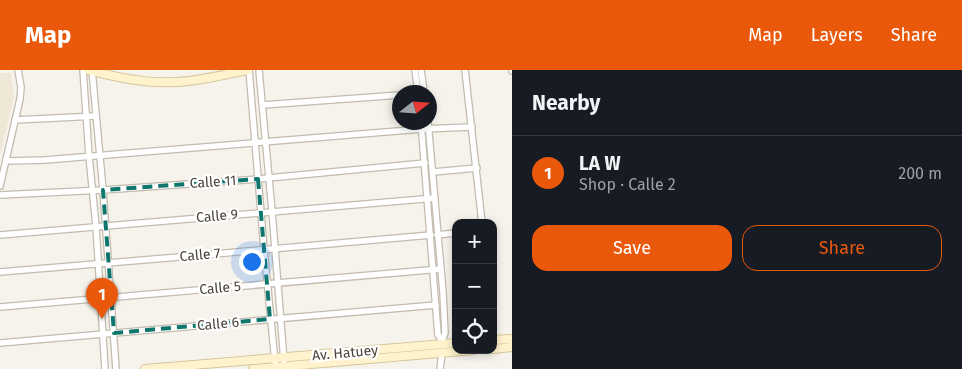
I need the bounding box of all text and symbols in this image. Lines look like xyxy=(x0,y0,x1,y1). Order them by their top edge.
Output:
text: Map xyxy=(25,21,71,49)
text: Map xyxy=(748,24,783,46)
text: Layers xyxy=(811,24,863,46)
text: Share xyxy=(891,24,937,46)
north arrow xyxy=(392,85,437,130)
text: Nearby xyxy=(532,90,600,116)
text: LA W xyxy=(579,152,621,175)
text: 1 xyxy=(544,164,552,183)
text: 200 m xyxy=(898,164,942,183)
street label: Calle 11 xyxy=(189,172,237,192)
text: Shop · Calle 2 xyxy=(579,175,676,194)
street label: Calle 9 xyxy=(195,206,239,226)
map controls xyxy=(452,219,497,354)
button: + xyxy=(452,219,497,264)
button: Save xyxy=(532,225,732,271)
button: Share xyxy=(742,225,942,271)
street label: Calle 7 xyxy=(179,245,221,265)
your location xyxy=(239,249,265,275)
button: − xyxy=(452,264,497,309)
pin: 1 xyxy=(86,278,118,319)
street label: Calle 5 xyxy=(199,278,241,298)
button: locate xyxy=(452,309,497,354)
street label: Calle 6 xyxy=(196,314,240,334)
street label: Av. Hatuey xyxy=(311,342,379,364)

